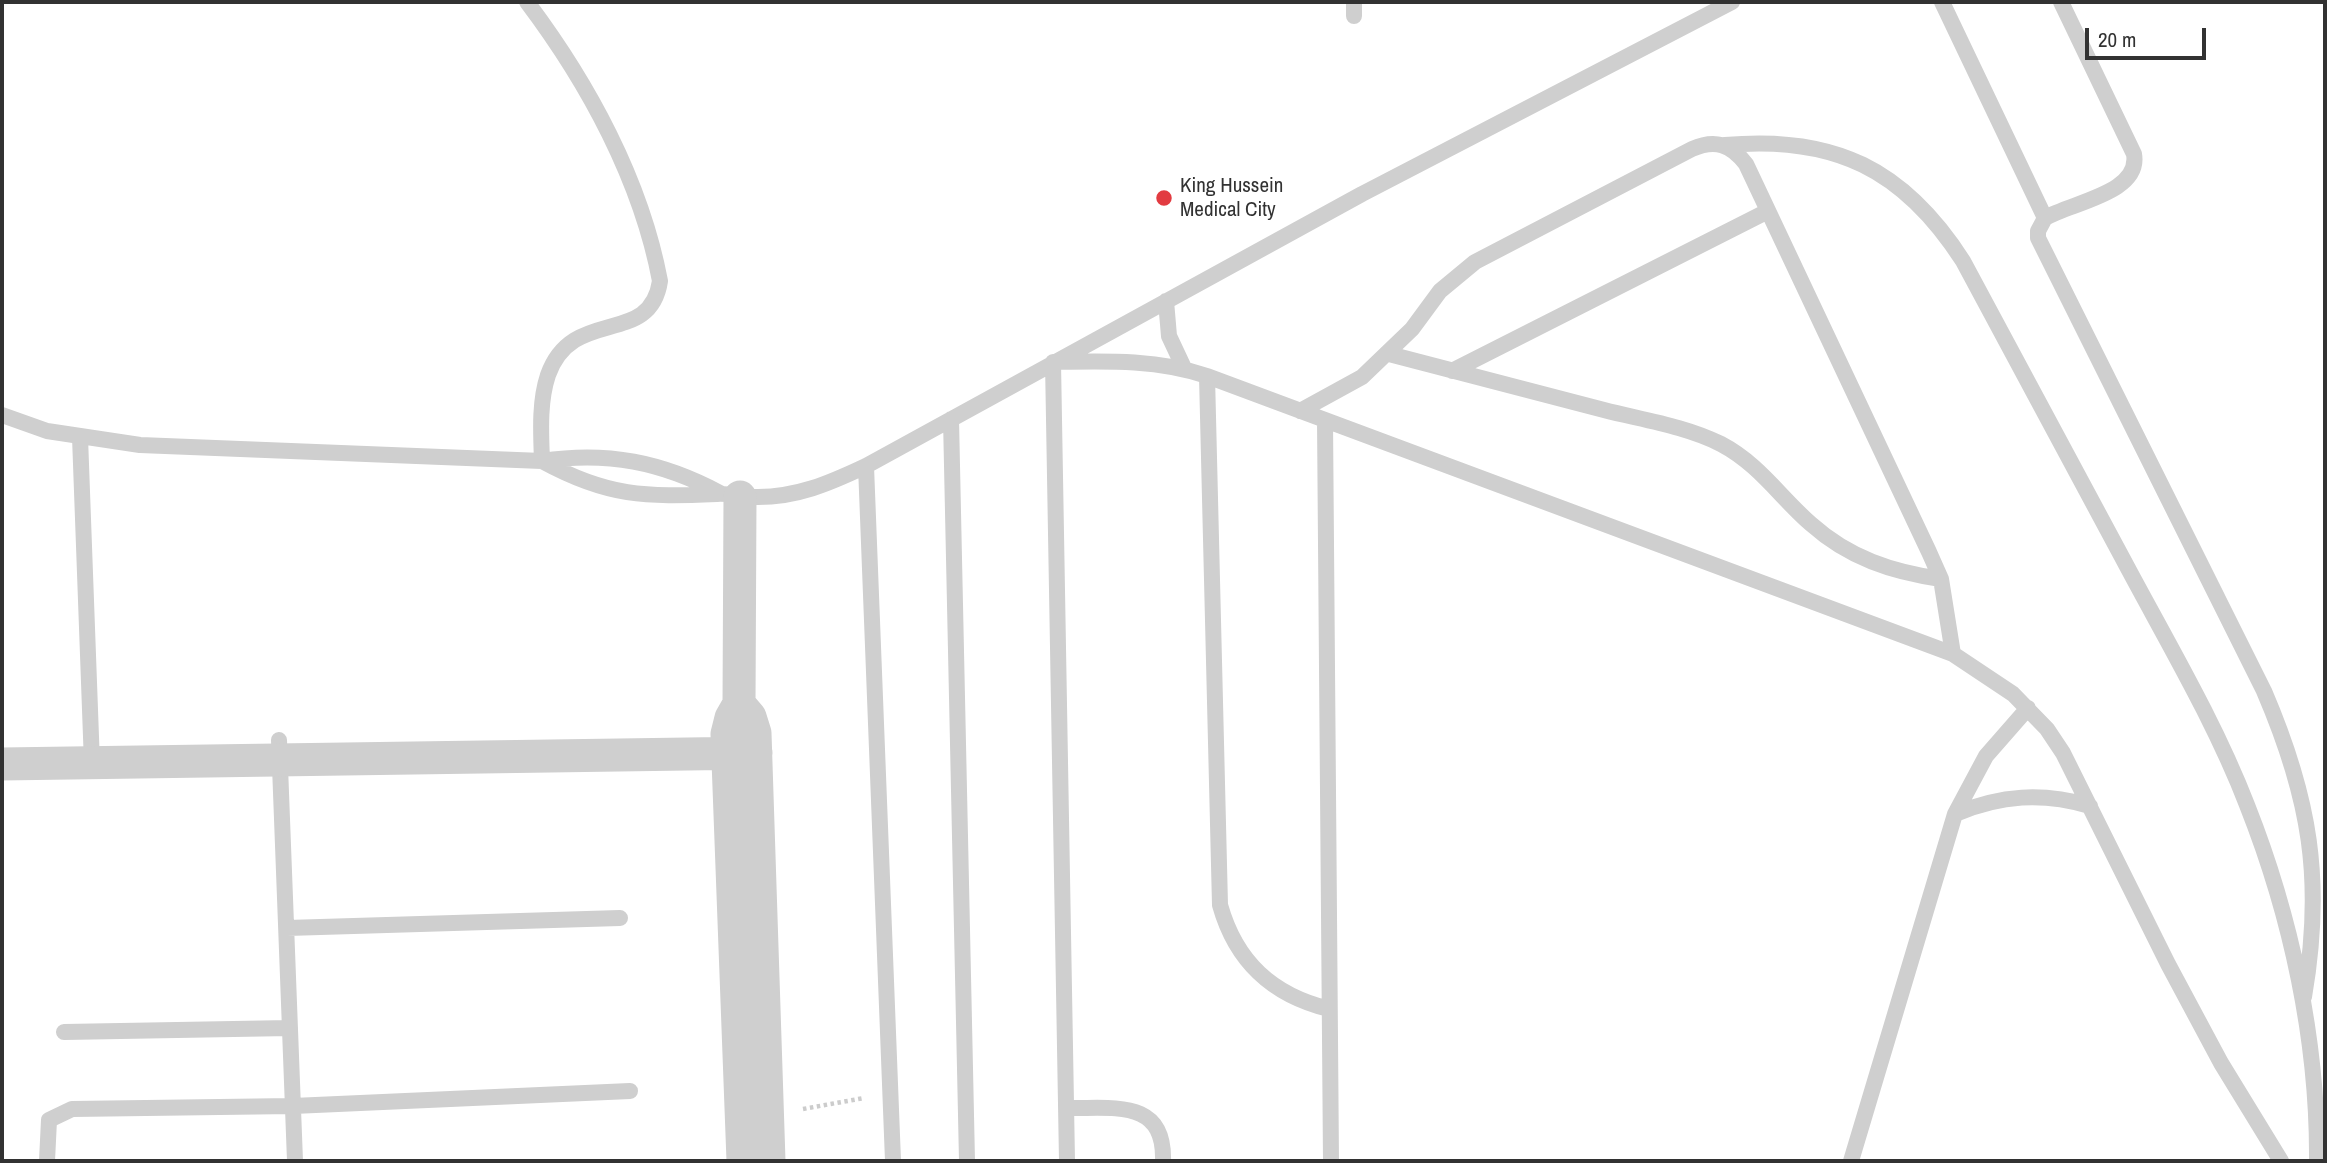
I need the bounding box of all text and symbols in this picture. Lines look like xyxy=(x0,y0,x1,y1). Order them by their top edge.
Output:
scale bar xyxy=(2089,14,2210,58)
text: 20 m xyxy=(2098,25,2136,54)
place label: King Hussein Medical City xyxy=(1180,173,1283,223)
marker: King Hussein Medical City xyxy=(1154,188,1174,208)

